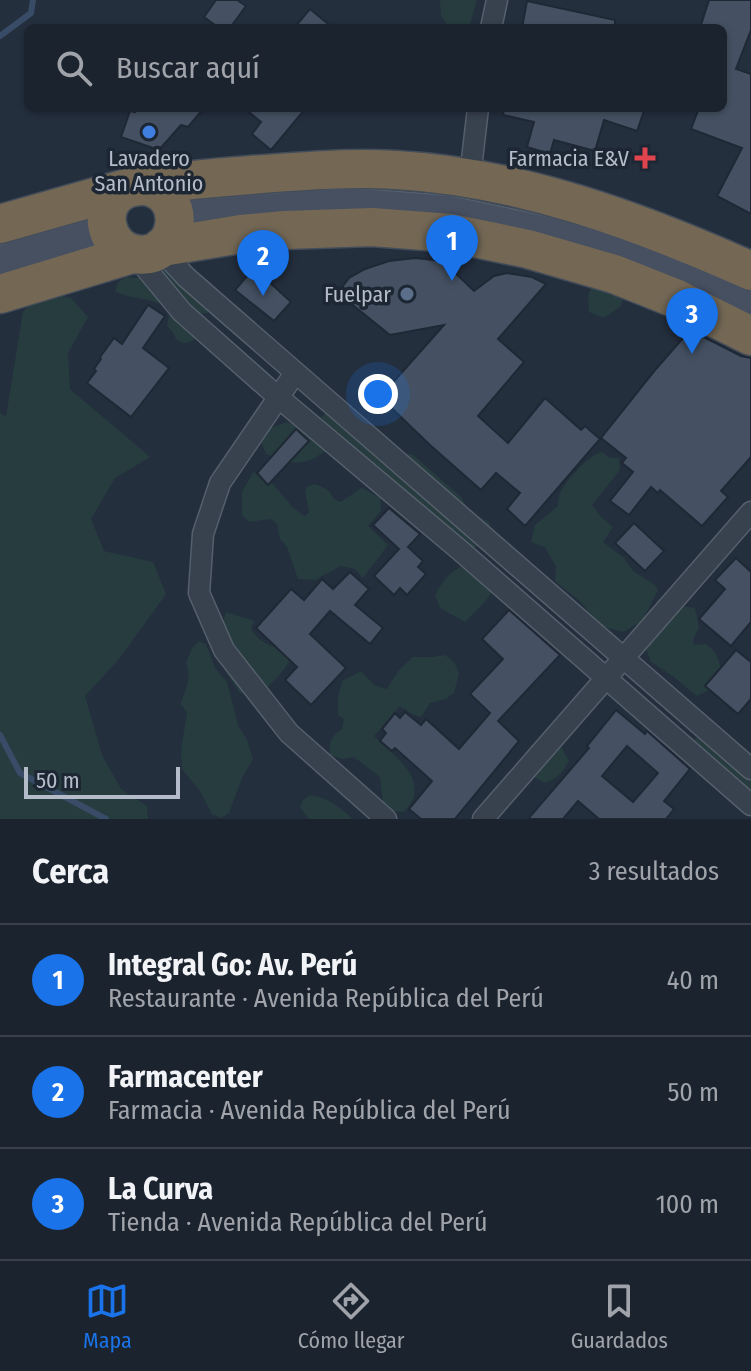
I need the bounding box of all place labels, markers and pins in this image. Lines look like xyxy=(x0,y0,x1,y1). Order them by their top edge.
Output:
marker: Lavadero San Antonio xyxy=(140,123,158,141)
place label: Lavadero San Antonio xyxy=(95,145,203,197)
place label: Farmacia E&V xyxy=(508,145,630,172)
marker: Farmacia E&V xyxy=(636,149,654,167)
pin: 1 xyxy=(426,215,478,281)
pin: 2 xyxy=(237,230,289,296)
place label: Fuelpar xyxy=(324,281,391,308)
marker: Fuelpar xyxy=(398,285,416,303)
pin: 3 xyxy=(666,288,718,354)

